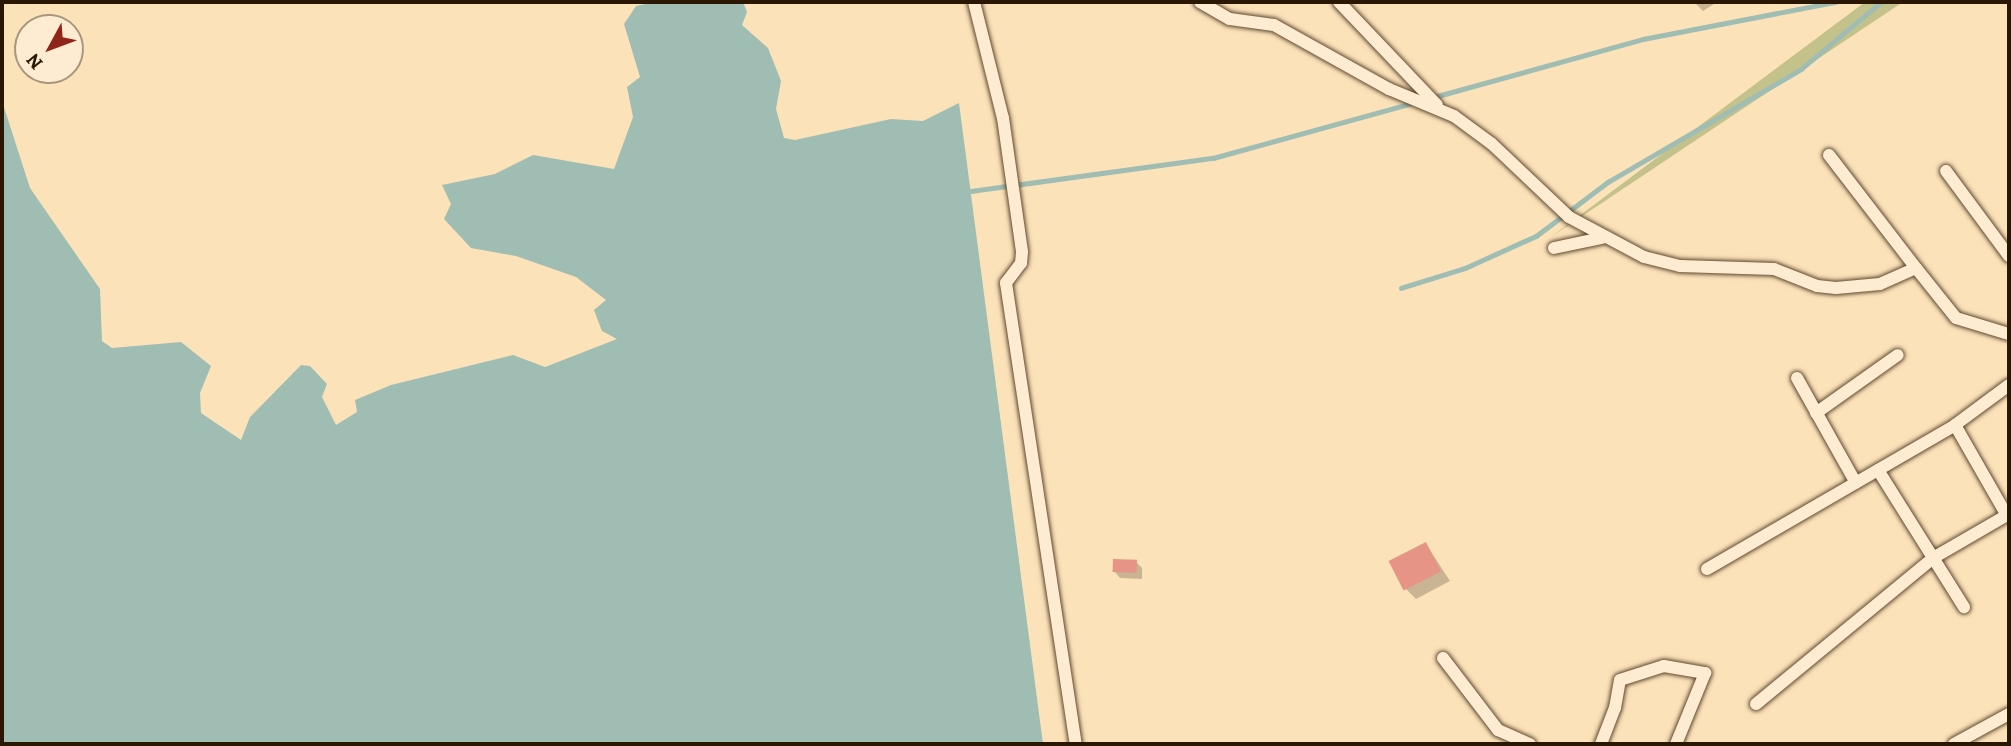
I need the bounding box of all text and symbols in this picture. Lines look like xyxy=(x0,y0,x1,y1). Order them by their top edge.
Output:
north arrow xyxy=(14,14,84,84)
text: N xyxy=(20,48,49,75)

